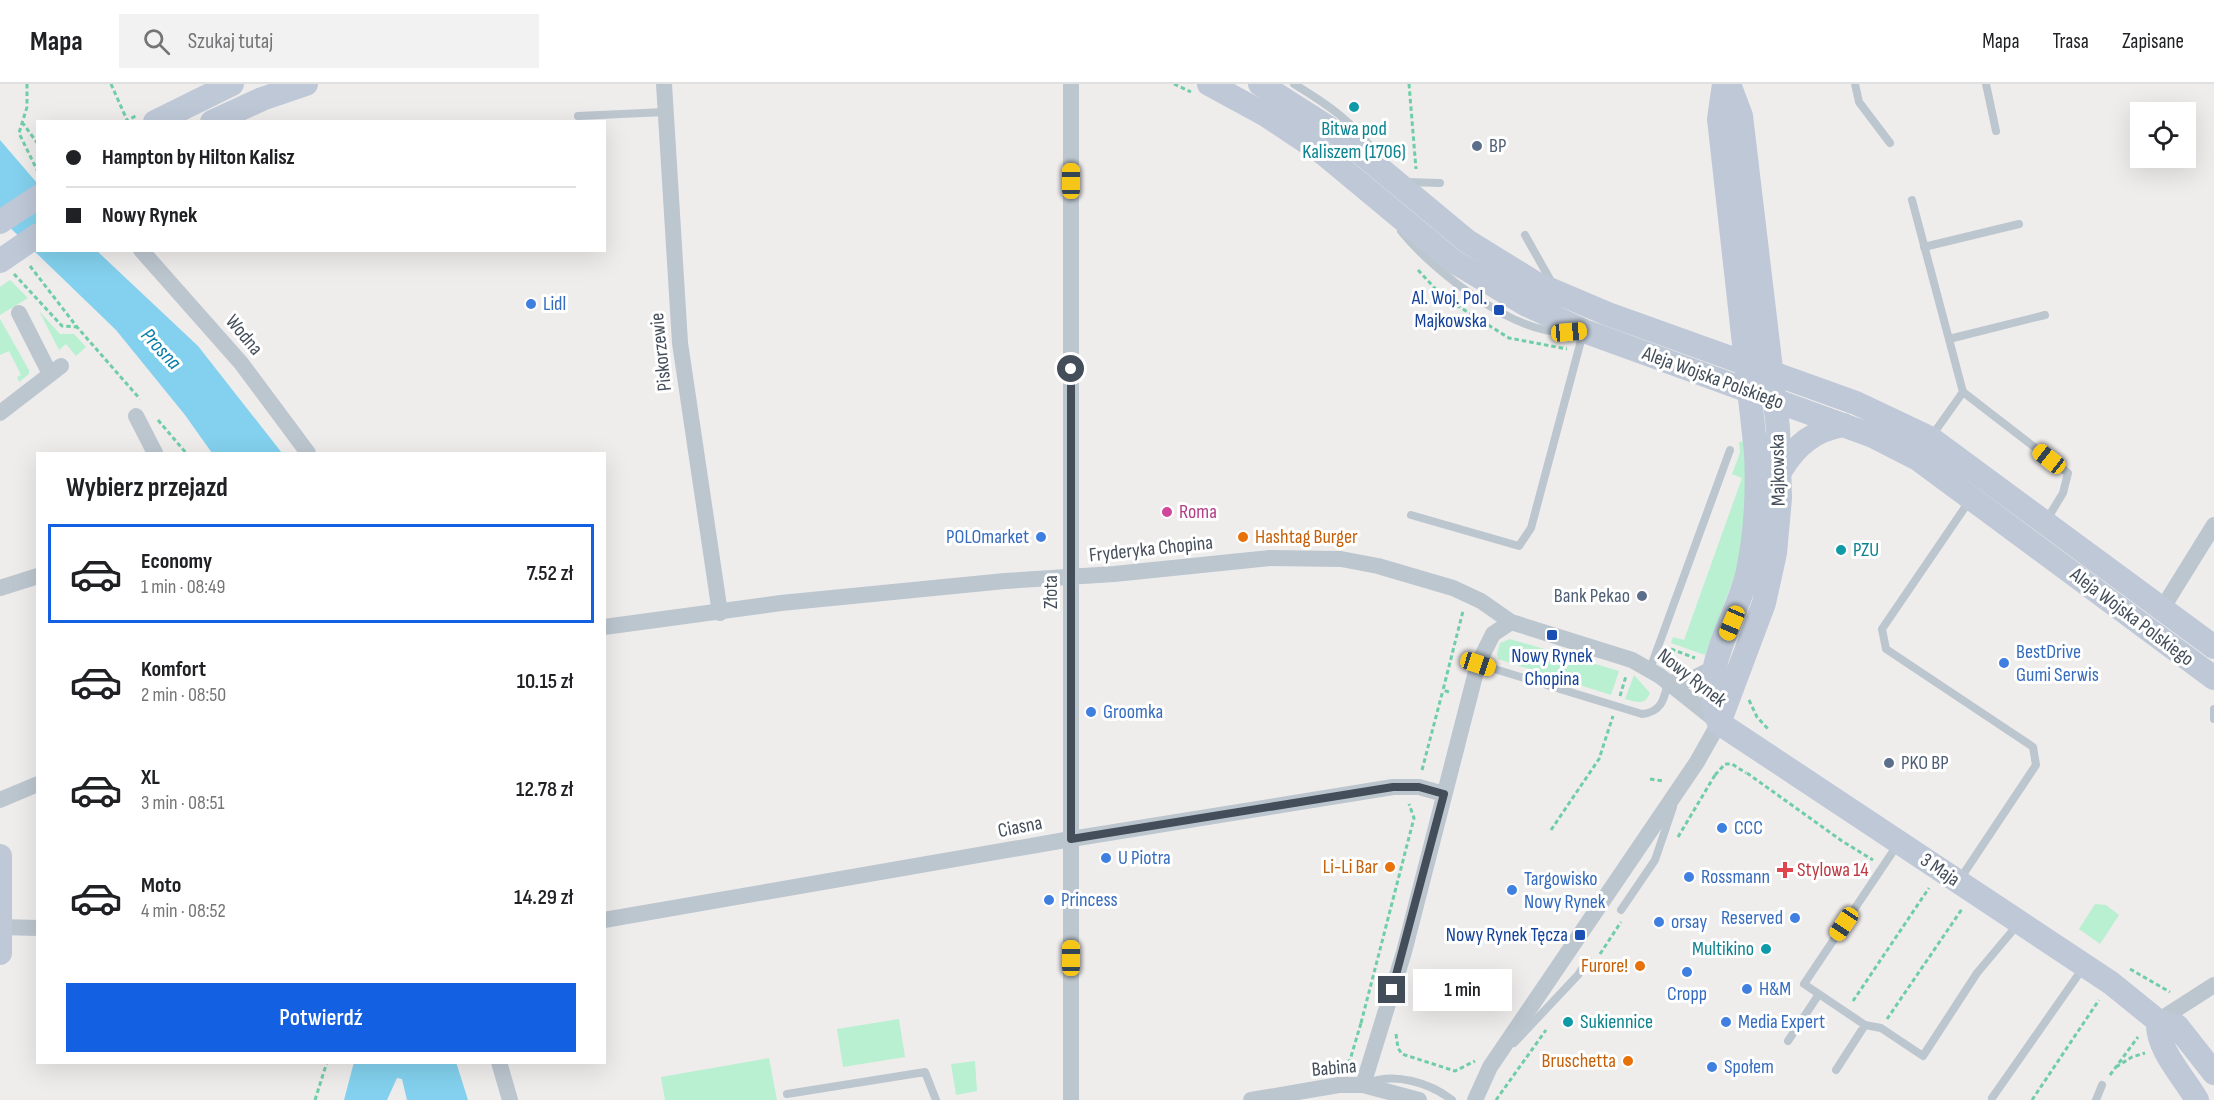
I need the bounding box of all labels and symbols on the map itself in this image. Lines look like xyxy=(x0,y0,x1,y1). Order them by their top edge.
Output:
marker: Bitwa pod Kaliszem (1706) xyxy=(1347,100,1361,114)
place label: Bitwa pod Kaliszem (1706) xyxy=(1302,117,1406,164)
place label: BP xyxy=(1489,134,1506,158)
marker: BP xyxy=(1470,139,1484,153)
car xyxy=(1062,163,1080,199)
place label: Al. Woj. Pol. Majkowska xyxy=(1411,286,1487,333)
place label: Lidl xyxy=(543,292,566,316)
marker: Lidl xyxy=(524,297,538,311)
marker: Al. Woj. Pol. Majkowska xyxy=(1492,303,1506,317)
street label: Wodna xyxy=(220,310,268,360)
street label: Piskorzewie xyxy=(645,312,677,392)
car xyxy=(1550,321,1588,343)
water label: Prosna xyxy=(136,323,187,375)
street label: Aleja Wojska Polskiego xyxy=(1638,341,1787,415)
route start xyxy=(1057,355,1084,382)
street label: Majkowska xyxy=(1765,434,1791,506)
car xyxy=(2029,441,2069,477)
place label: Roma xyxy=(1179,500,1217,524)
marker: Roma xyxy=(1160,505,1174,519)
place label: POLOmarket xyxy=(946,525,1029,549)
place label: Hashtag Burger xyxy=(1255,525,1358,549)
marker: POLOmarket xyxy=(1034,530,1048,544)
marker: Hashtag Burger xyxy=(1236,530,1250,544)
street label: Fryderyka Chopina xyxy=(1088,531,1214,567)
place label: PZU xyxy=(1853,538,1879,562)
marker: PZU xyxy=(1834,543,1848,557)
street label: Aleja Wojska Polskiego xyxy=(2065,562,2199,671)
street label: Złota xyxy=(1039,575,1063,609)
place label: Bank Pekao xyxy=(1554,584,1630,608)
marker: Bank Pekao xyxy=(1635,589,1649,603)
car xyxy=(1717,603,1747,643)
marker: Nowy Rynek Chopina xyxy=(1545,628,1559,642)
place label: BestDrive Gumi Serwis xyxy=(2016,640,2099,687)
street label: Nowy Rynek xyxy=(1653,643,1732,713)
place label: Nowy Rynek Chopina xyxy=(1511,644,1593,691)
car xyxy=(1458,650,1498,678)
marker: BestDrive Gumi Serwis xyxy=(1997,656,2011,670)
place label: Groomka xyxy=(1103,700,1163,724)
marker: Groomka xyxy=(1084,705,1098,719)
place label: PKO BP xyxy=(1901,751,1949,775)
marker: PKO BP xyxy=(1882,756,1896,770)
street label: Ciasna xyxy=(996,811,1044,843)
place label: CCC xyxy=(1734,816,1763,840)
marker: CCC xyxy=(1715,821,1729,835)
place label: U Piotra xyxy=(1118,846,1171,870)
street label: 3 Maja xyxy=(1916,848,1964,892)
marker: U Piotra xyxy=(1099,851,1113,865)
place label: Li-Li Bar xyxy=(1323,855,1378,879)
place label: Stylowa 14 xyxy=(1797,858,1869,882)
marker: Li-Li Bar xyxy=(1383,860,1397,874)
marker: Stylowa 14 xyxy=(1778,863,1792,877)
place label: Rossmann xyxy=(1701,865,1770,889)
place label: Targowisko Nowy Rynek xyxy=(1524,867,1606,914)
marker: Rossmann xyxy=(1682,870,1696,884)
marker: Targowisko Nowy Rynek xyxy=(1505,883,1519,897)
place label: Princess xyxy=(1061,888,1118,912)
marker: Princess xyxy=(1042,893,1056,907)
car xyxy=(1826,904,1862,944)
place label: Reserved xyxy=(1721,906,1783,930)
place label: orsay xyxy=(1671,910,1707,934)
marker: Reserved xyxy=(1788,911,1802,925)
marker: orsay xyxy=(1652,915,1666,929)
place label: Nowy Rynek Tęcza xyxy=(1446,923,1568,947)
marker: Nowy Rynek Tęcza xyxy=(1573,928,1587,942)
place label: Multikino xyxy=(1692,937,1754,961)
car xyxy=(1062,940,1080,976)
marker: Multikino xyxy=(1759,942,1773,956)
place label: Furore! xyxy=(1581,954,1628,978)
marker: Furore! xyxy=(1633,959,1647,973)
marker: Cropp xyxy=(1680,965,1694,979)
callout: 1 min xyxy=(1413,969,1512,1011)
route end xyxy=(1378,976,1405,1003)
place label: H&M xyxy=(1759,977,1791,1001)
place label: Cropp xyxy=(1667,982,1707,1006)
marker: H&M xyxy=(1740,982,1754,996)
place label: Sukiennice xyxy=(1580,1010,1653,1034)
place label: Media Expert xyxy=(1738,1010,1825,1034)
marker: Sukiennice xyxy=(1561,1015,1575,1029)
marker: Media Expert xyxy=(1719,1015,1733,1029)
place label: Bruschetta xyxy=(1542,1049,1616,1073)
street label: Babina xyxy=(1311,1054,1357,1082)
marker: Bruschetta xyxy=(1621,1054,1635,1068)
place label: Społem xyxy=(1724,1055,1774,1079)
marker: Społem xyxy=(1705,1060,1719,1074)

